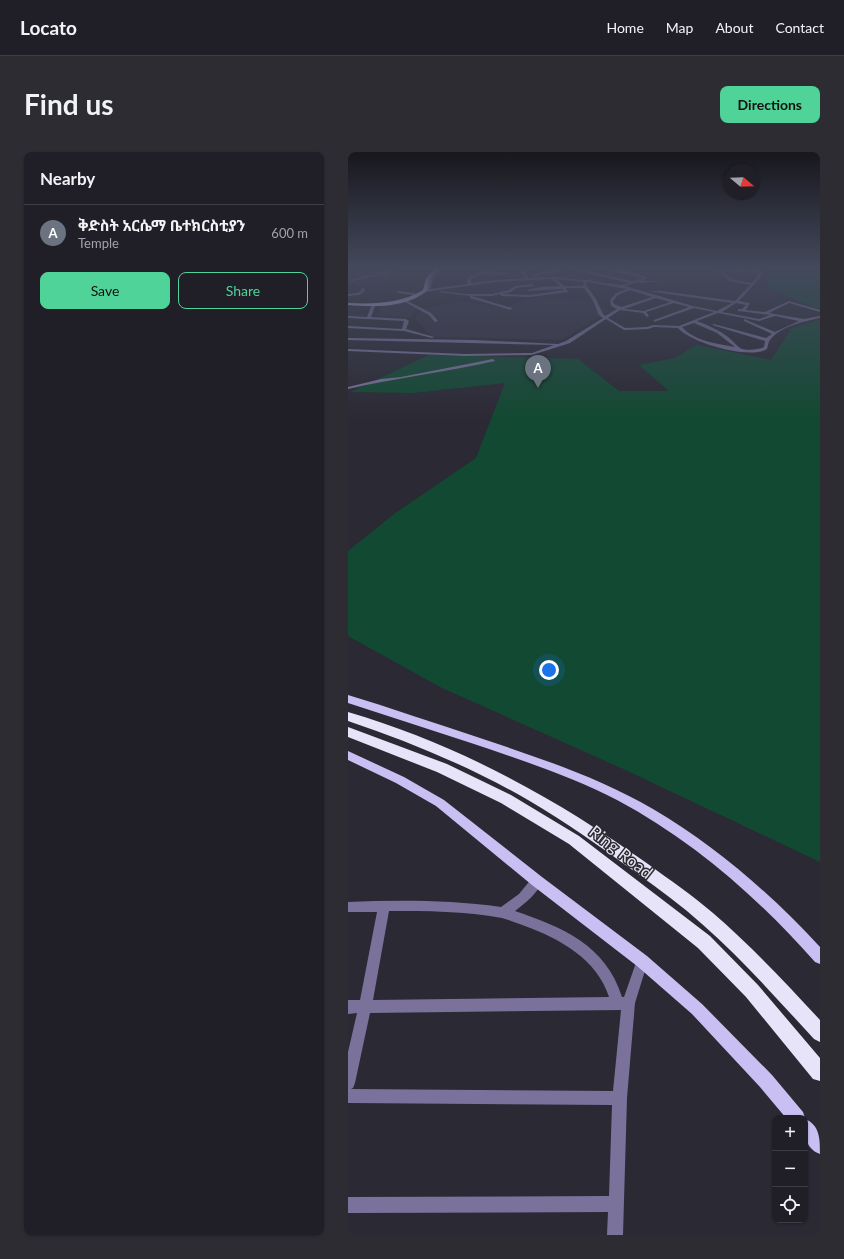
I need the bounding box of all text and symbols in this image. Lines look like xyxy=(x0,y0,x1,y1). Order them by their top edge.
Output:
text: Locato xyxy=(20,16,77,39)
text: Home xyxy=(606,19,644,36)
text: Map xyxy=(666,19,693,36)
text: About xyxy=(715,19,753,36)
text: Contact xyxy=(775,19,824,36)
button: Directions xyxy=(720,86,820,123)
text: Find us xyxy=(24,87,114,121)
north arrow xyxy=(724,164,760,200)
text: Nearby xyxy=(40,168,95,189)
text: ቅድስት አርሴማ ቤተክርስቲያን xyxy=(78,216,246,234)
text: A xyxy=(48,225,58,241)
text: 600 m xyxy=(271,225,308,241)
text: Temple xyxy=(78,235,119,251)
button: Save xyxy=(40,272,170,309)
button: Share xyxy=(178,272,308,309)
pin: A xyxy=(525,355,551,388)
your location xyxy=(539,660,559,680)
street label: Ring Road xyxy=(585,820,657,883)
map controls xyxy=(772,1115,808,1223)
button: + xyxy=(772,1115,808,1151)
button: − xyxy=(772,1151,808,1187)
button: locate xyxy=(772,1187,808,1223)

